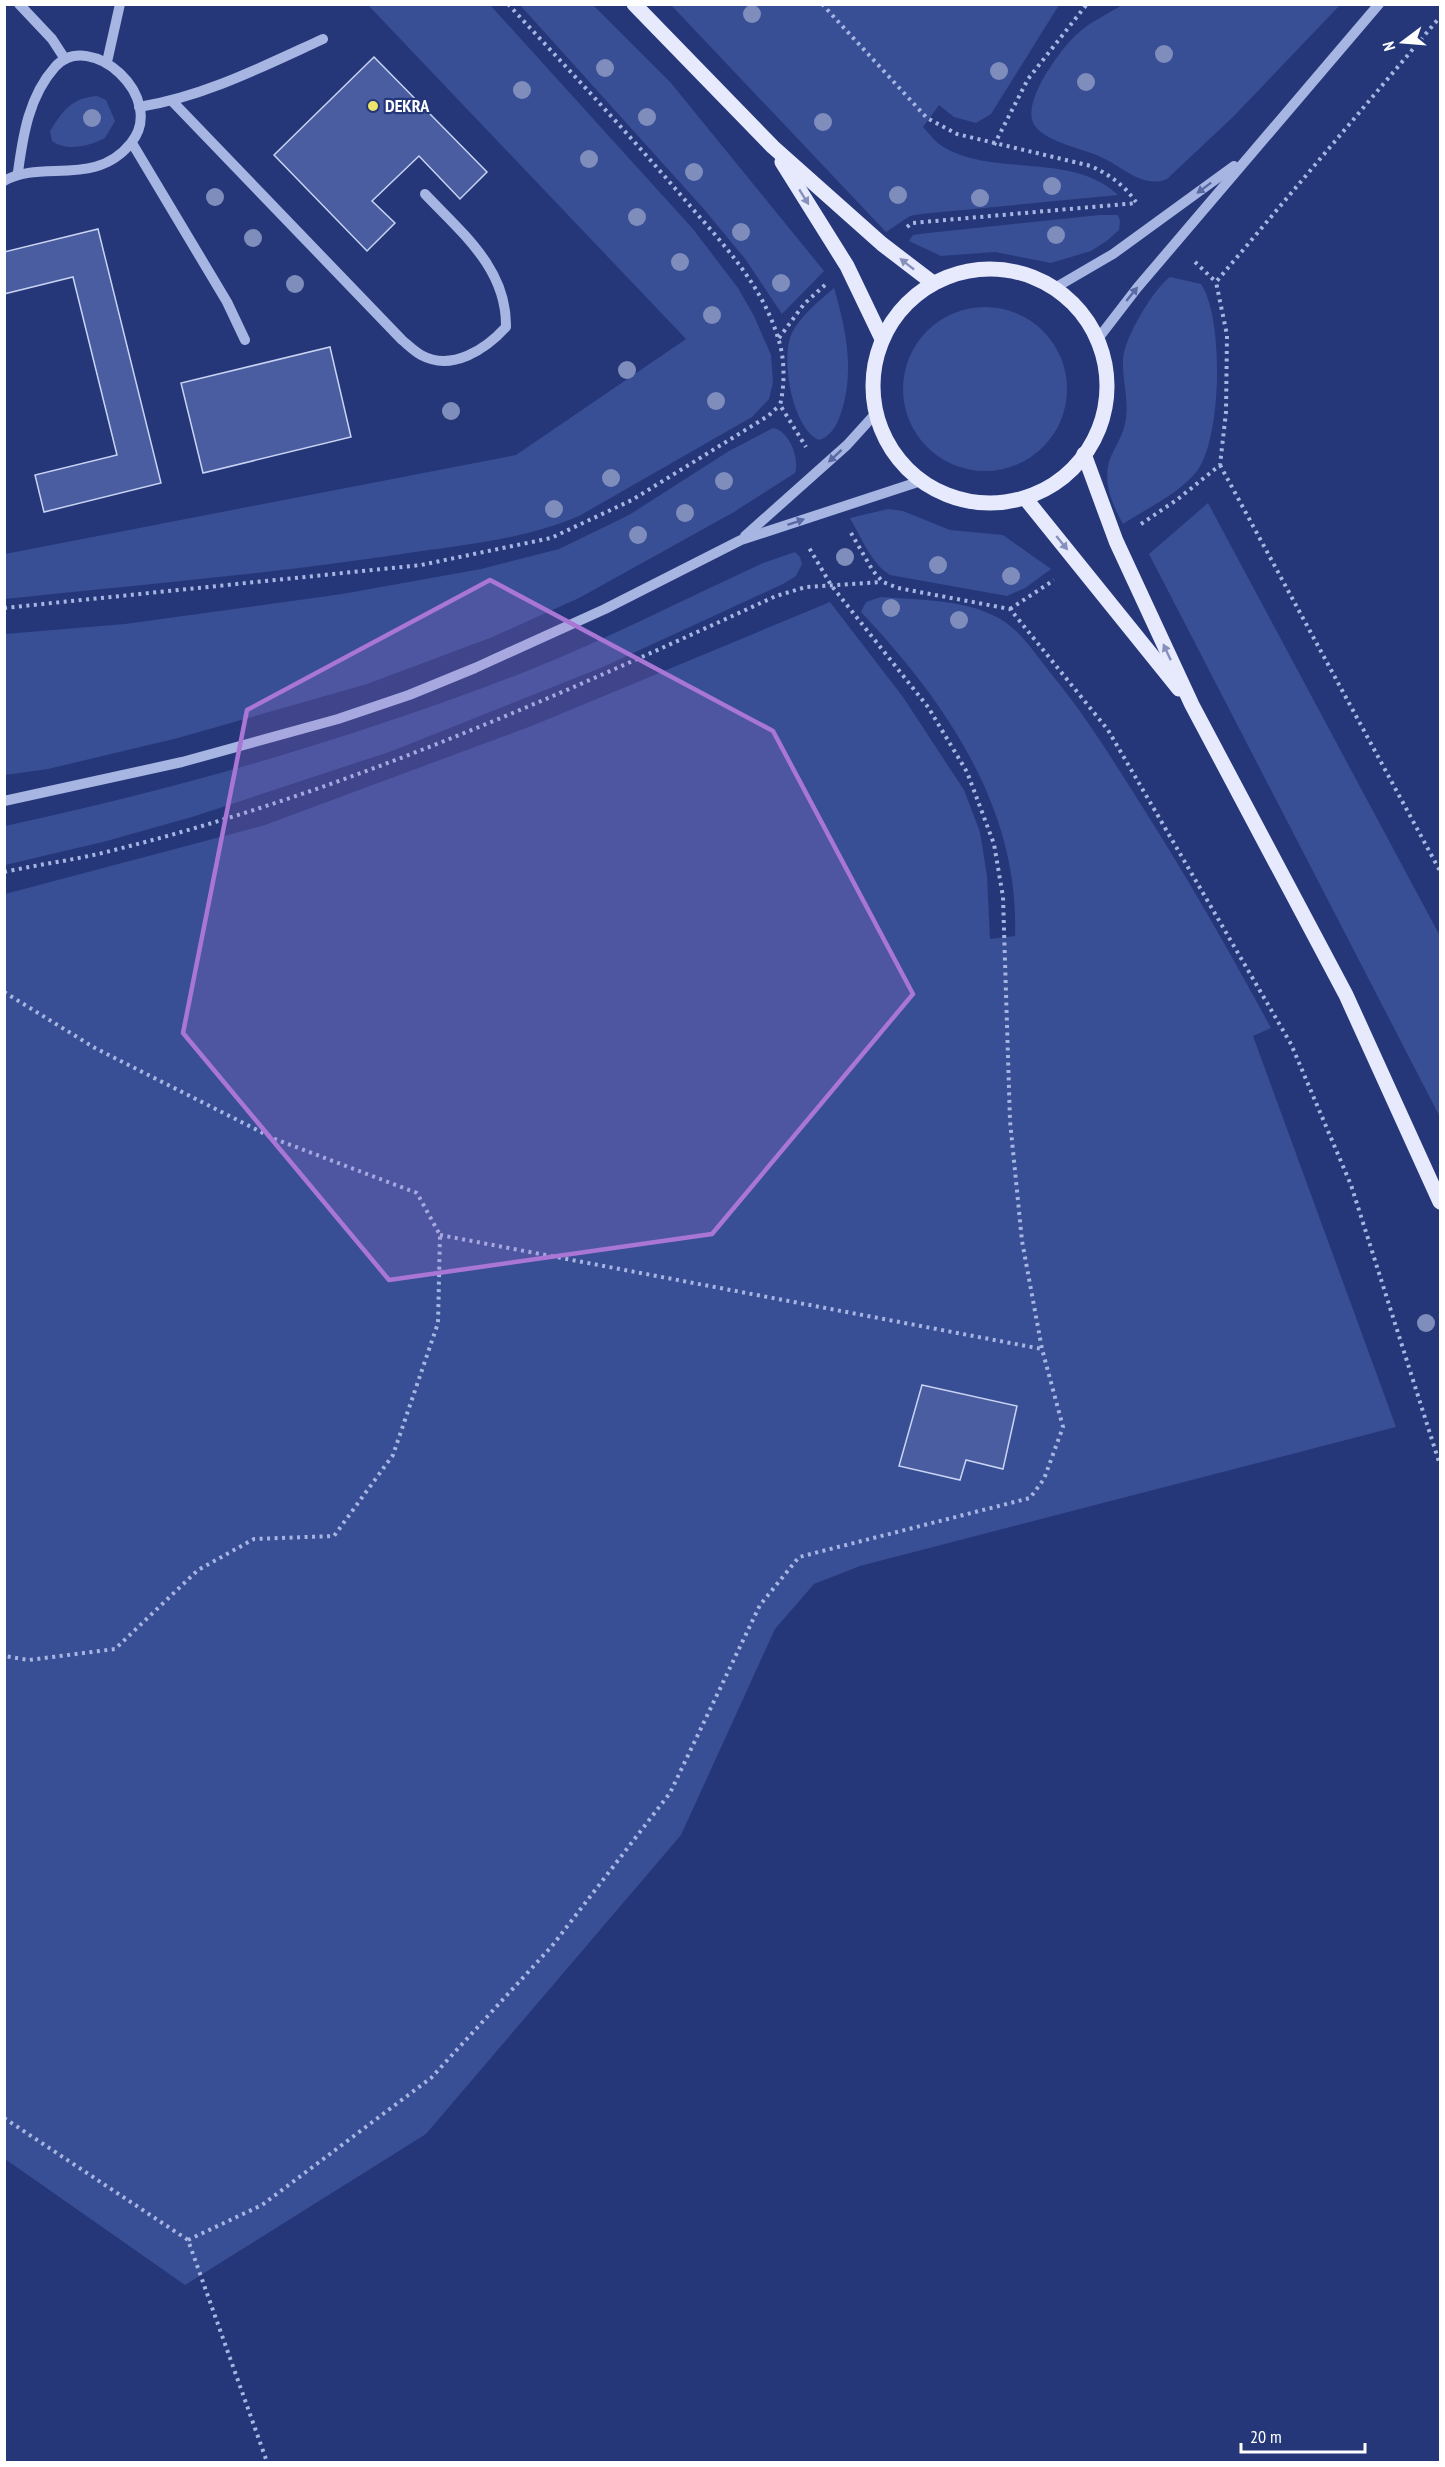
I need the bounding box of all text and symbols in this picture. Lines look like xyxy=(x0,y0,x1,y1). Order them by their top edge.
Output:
north arrow xyxy=(1373,12,1433,72)
text: N xyxy=(1378,39,1399,53)
place label: DEKRA xyxy=(385,94,430,117)
marker: DEKRA xyxy=(366,99,380,113)
one-way arrow xyxy=(1196,182,1211,194)
one-way arrow xyxy=(798,189,809,205)
one-way arrow xyxy=(899,257,915,270)
one-way arrow xyxy=(1126,286,1139,302)
one-way arrow xyxy=(829,448,843,462)
one-way arrow xyxy=(787,516,805,526)
one-way arrow xyxy=(1055,536,1067,551)
one-way arrow xyxy=(1163,644,1172,661)
scale bar xyxy=(1241,2416,1366,2454)
text: 20 m xyxy=(1250,2425,1282,2448)

